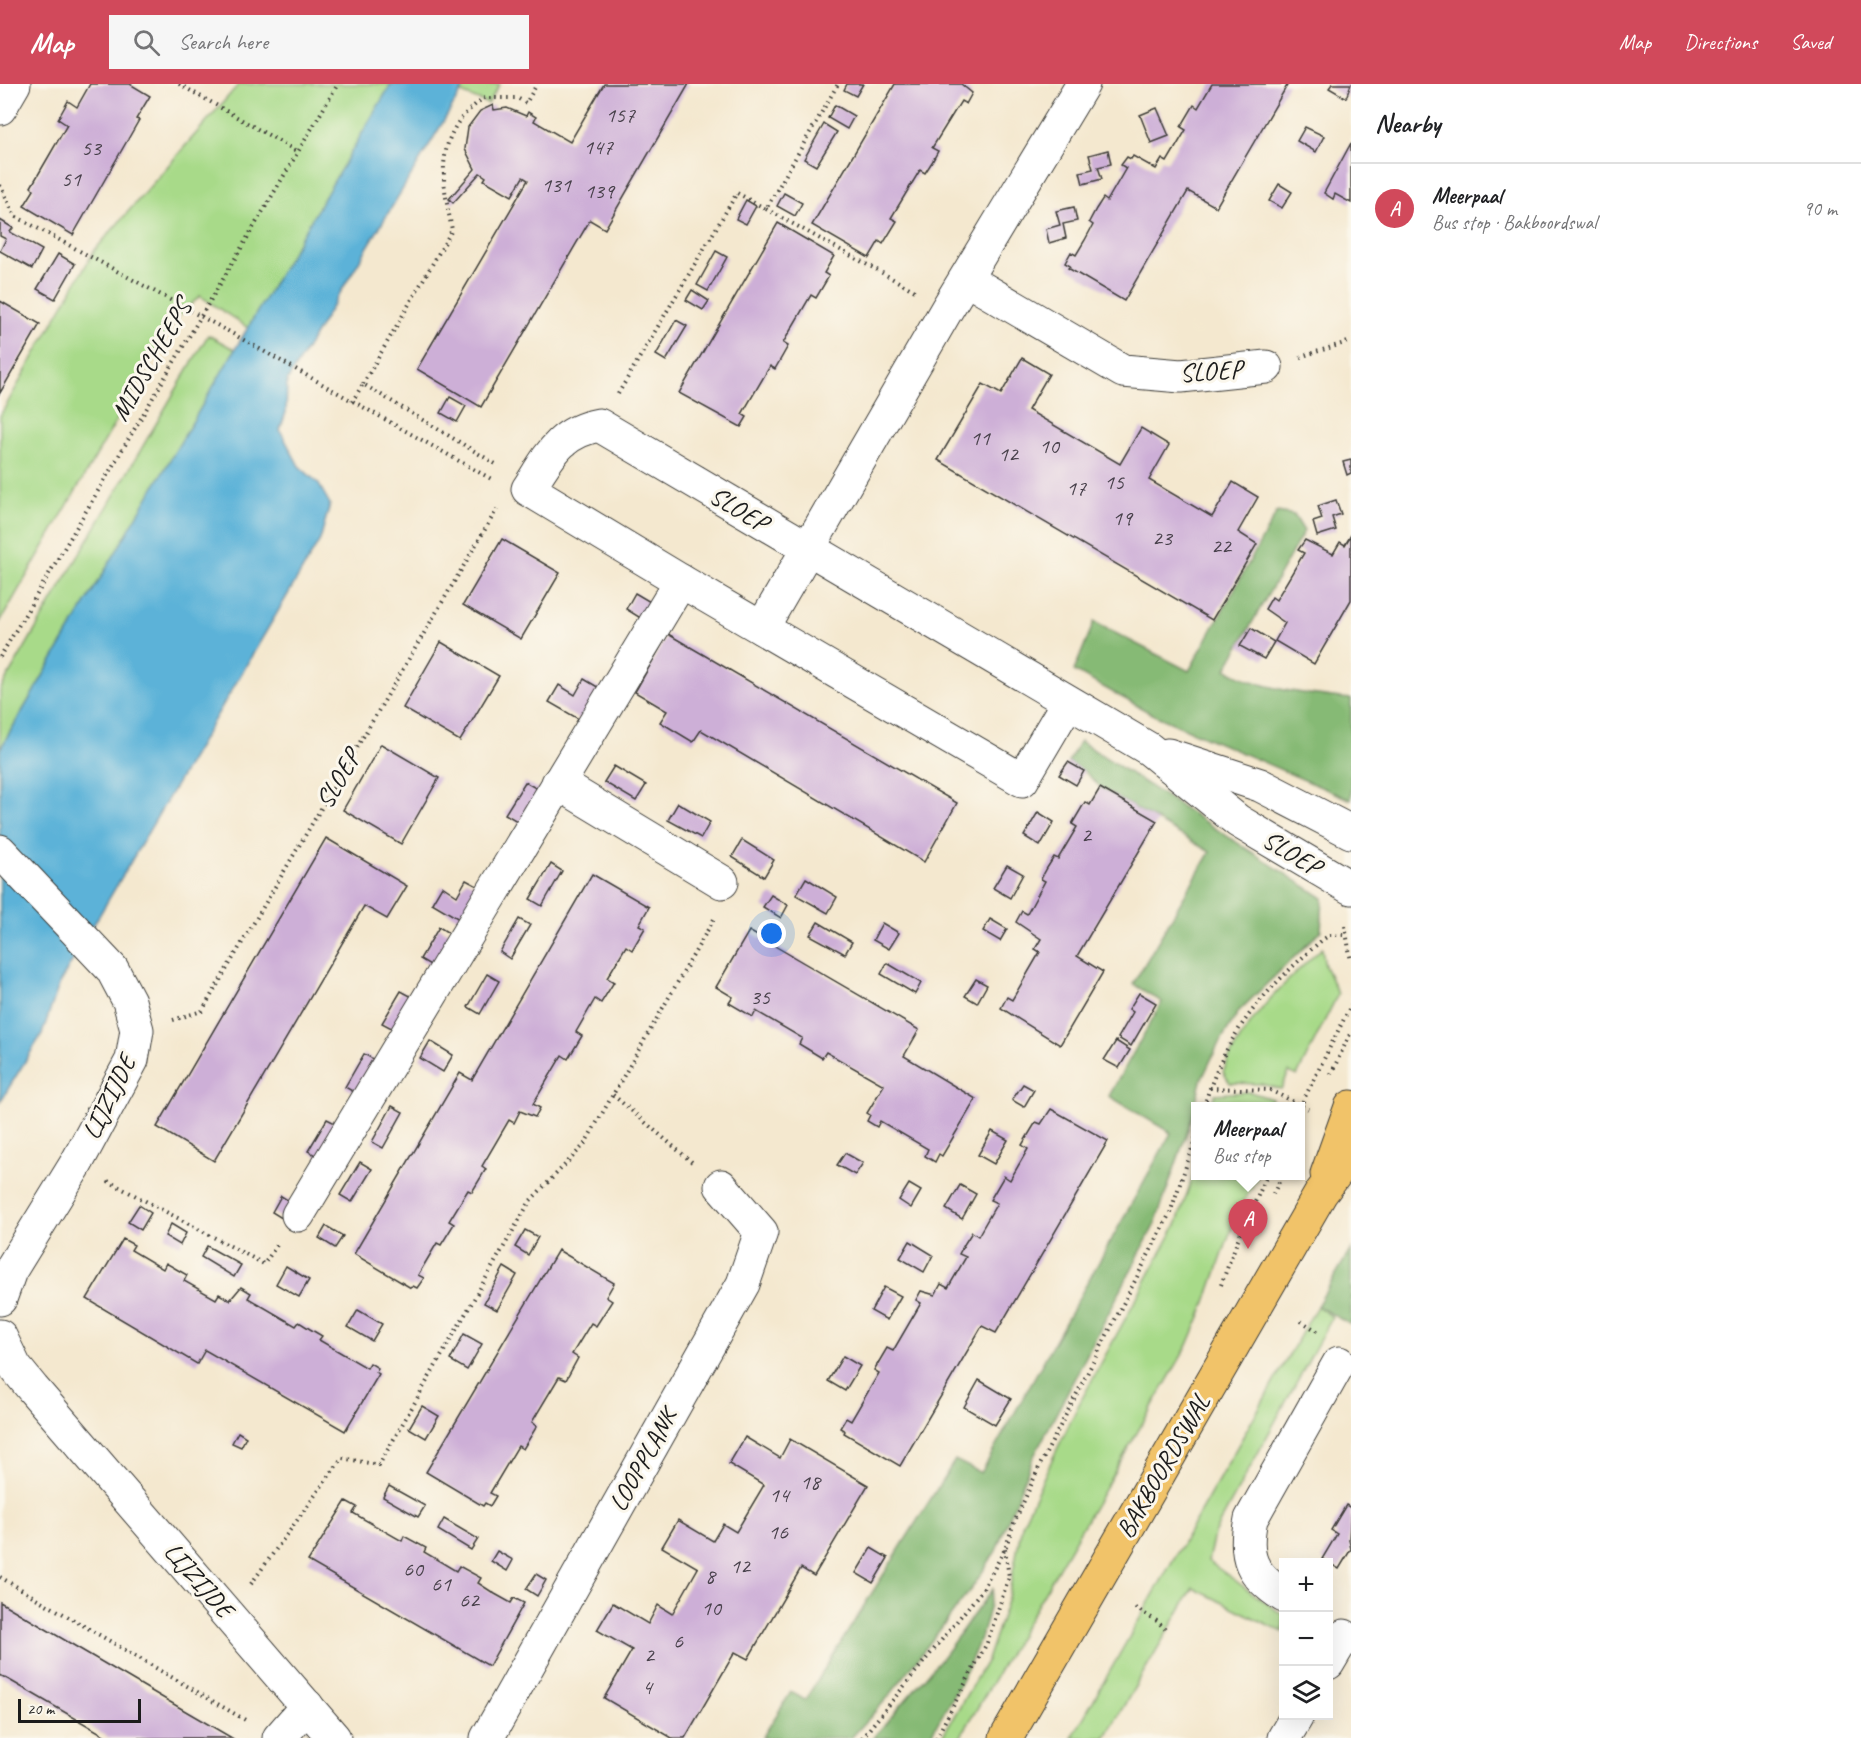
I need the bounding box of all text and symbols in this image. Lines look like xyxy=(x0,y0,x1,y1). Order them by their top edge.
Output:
search box xyxy=(109,15,529,69)
text: Map xyxy=(30,25,73,60)
icon: search xyxy=(130,26,163,59)
text: Search here xyxy=(178,28,268,56)
text: Map xyxy=(1619,29,1651,55)
text: Directions xyxy=(1684,29,1757,55)
text: Saved xyxy=(1790,29,1831,55)
house number: 157 xyxy=(605,101,636,129)
text: Nearby xyxy=(1375,107,1440,140)
house number: 147 xyxy=(583,133,614,161)
house number: 53 xyxy=(81,134,103,162)
house number: 51 xyxy=(61,165,82,193)
house number: 131 xyxy=(541,171,572,199)
house number: 139 xyxy=(584,177,616,205)
text: Meerpaal xyxy=(1432,182,1502,210)
text: A xyxy=(1389,196,1400,221)
text: 90 m xyxy=(1803,196,1837,221)
text: Bus stop · Bakboordswal xyxy=(1432,210,1597,235)
street label: MIDSCHEEPS xyxy=(103,289,202,427)
street label: SLOEP xyxy=(1179,352,1247,390)
house number: 11 xyxy=(970,424,991,452)
house number: 10 xyxy=(1039,432,1061,460)
house number: 12 xyxy=(998,440,1020,468)
house number: 15 xyxy=(1104,468,1125,496)
house number: 17 xyxy=(1066,474,1087,502)
street label: SLOEP xyxy=(704,479,778,541)
house number: 19 xyxy=(1112,504,1134,532)
house number: 23 xyxy=(1152,524,1174,552)
house number: 22 xyxy=(1211,532,1233,560)
street label: SLOEP xyxy=(308,740,370,814)
house number: 2 xyxy=(1081,821,1093,849)
street label: SLOEP xyxy=(1257,823,1331,885)
your location xyxy=(757,919,786,948)
house number: 35 xyxy=(750,983,771,1011)
street label: LIJZIJDE xyxy=(74,1046,145,1145)
popup xyxy=(1191,1102,1305,1180)
text: Meerpaal xyxy=(1213,1115,1283,1143)
text: Bus stop xyxy=(1213,1143,1271,1168)
pin: A xyxy=(1228,1200,1268,1249)
street label: BAKBOORDSWAL xyxy=(1108,1387,1218,1544)
street label: LOOPPLANK xyxy=(601,1399,687,1517)
house number: 18 xyxy=(800,1468,822,1496)
house number: 14 xyxy=(769,1481,791,1509)
house number: 16 xyxy=(768,1518,789,1546)
street label: LIJZIJDE xyxy=(157,1535,243,1628)
house number: 12 xyxy=(730,1552,752,1580)
house number: 60 xyxy=(403,1555,425,1583)
map controls xyxy=(1279,1558,1333,1720)
button: + xyxy=(1279,1558,1333,1612)
house number: 8 xyxy=(705,1562,717,1590)
house number: 61 xyxy=(431,1570,452,1598)
house number: 62 xyxy=(459,1586,481,1614)
house number: 10 xyxy=(701,1594,723,1622)
button: − xyxy=(1279,1612,1333,1666)
house number: 6 xyxy=(673,1627,684,1655)
house number: 2 xyxy=(644,1641,656,1669)
button: layers xyxy=(1279,1666,1333,1720)
house number: 4 xyxy=(642,1673,654,1701)
scale bar xyxy=(18,1696,141,1724)
text: 20 m xyxy=(27,1699,54,1719)

